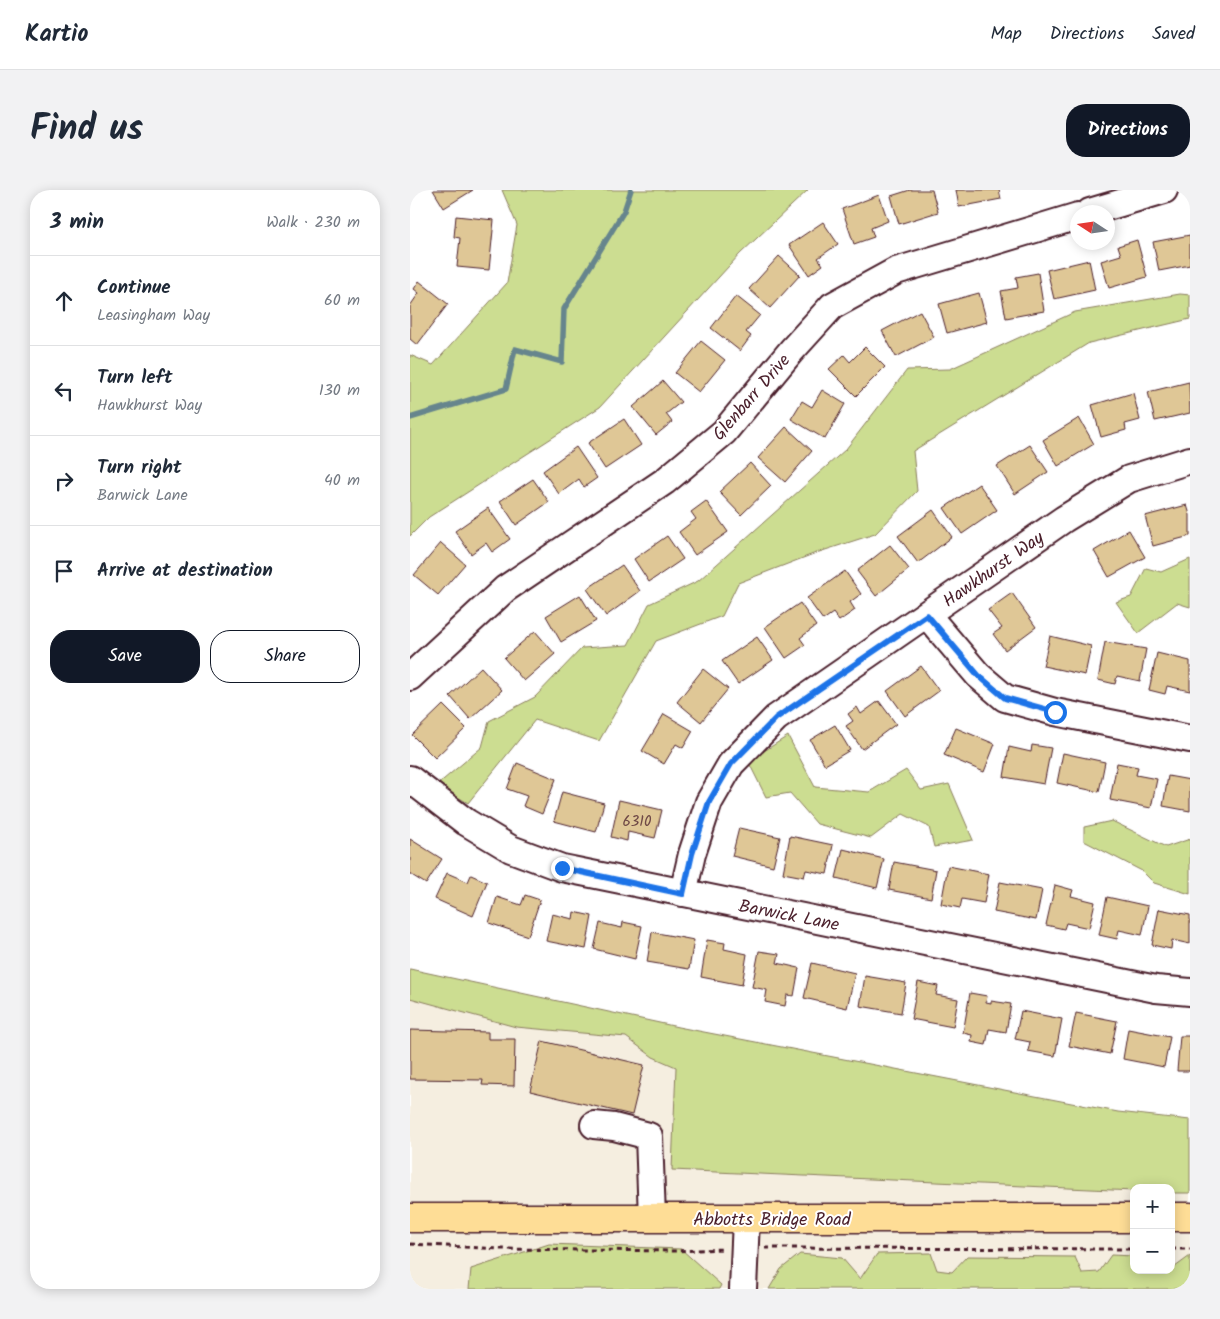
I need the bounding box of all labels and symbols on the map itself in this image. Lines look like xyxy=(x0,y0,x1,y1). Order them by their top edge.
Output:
north arrow xyxy=(1070,205,1115,250)
street label: Glenbarr Drive xyxy=(706,348,798,448)
street label: Hawkhurst Way xyxy=(937,524,1051,616)
route start xyxy=(1044,701,1067,724)
house number: 6310 xyxy=(622,810,652,834)
route end xyxy=(551,857,574,880)
street label: Barwick Lane xyxy=(736,893,841,940)
street label: Abbotts Bridge Road xyxy=(693,1206,852,1235)

